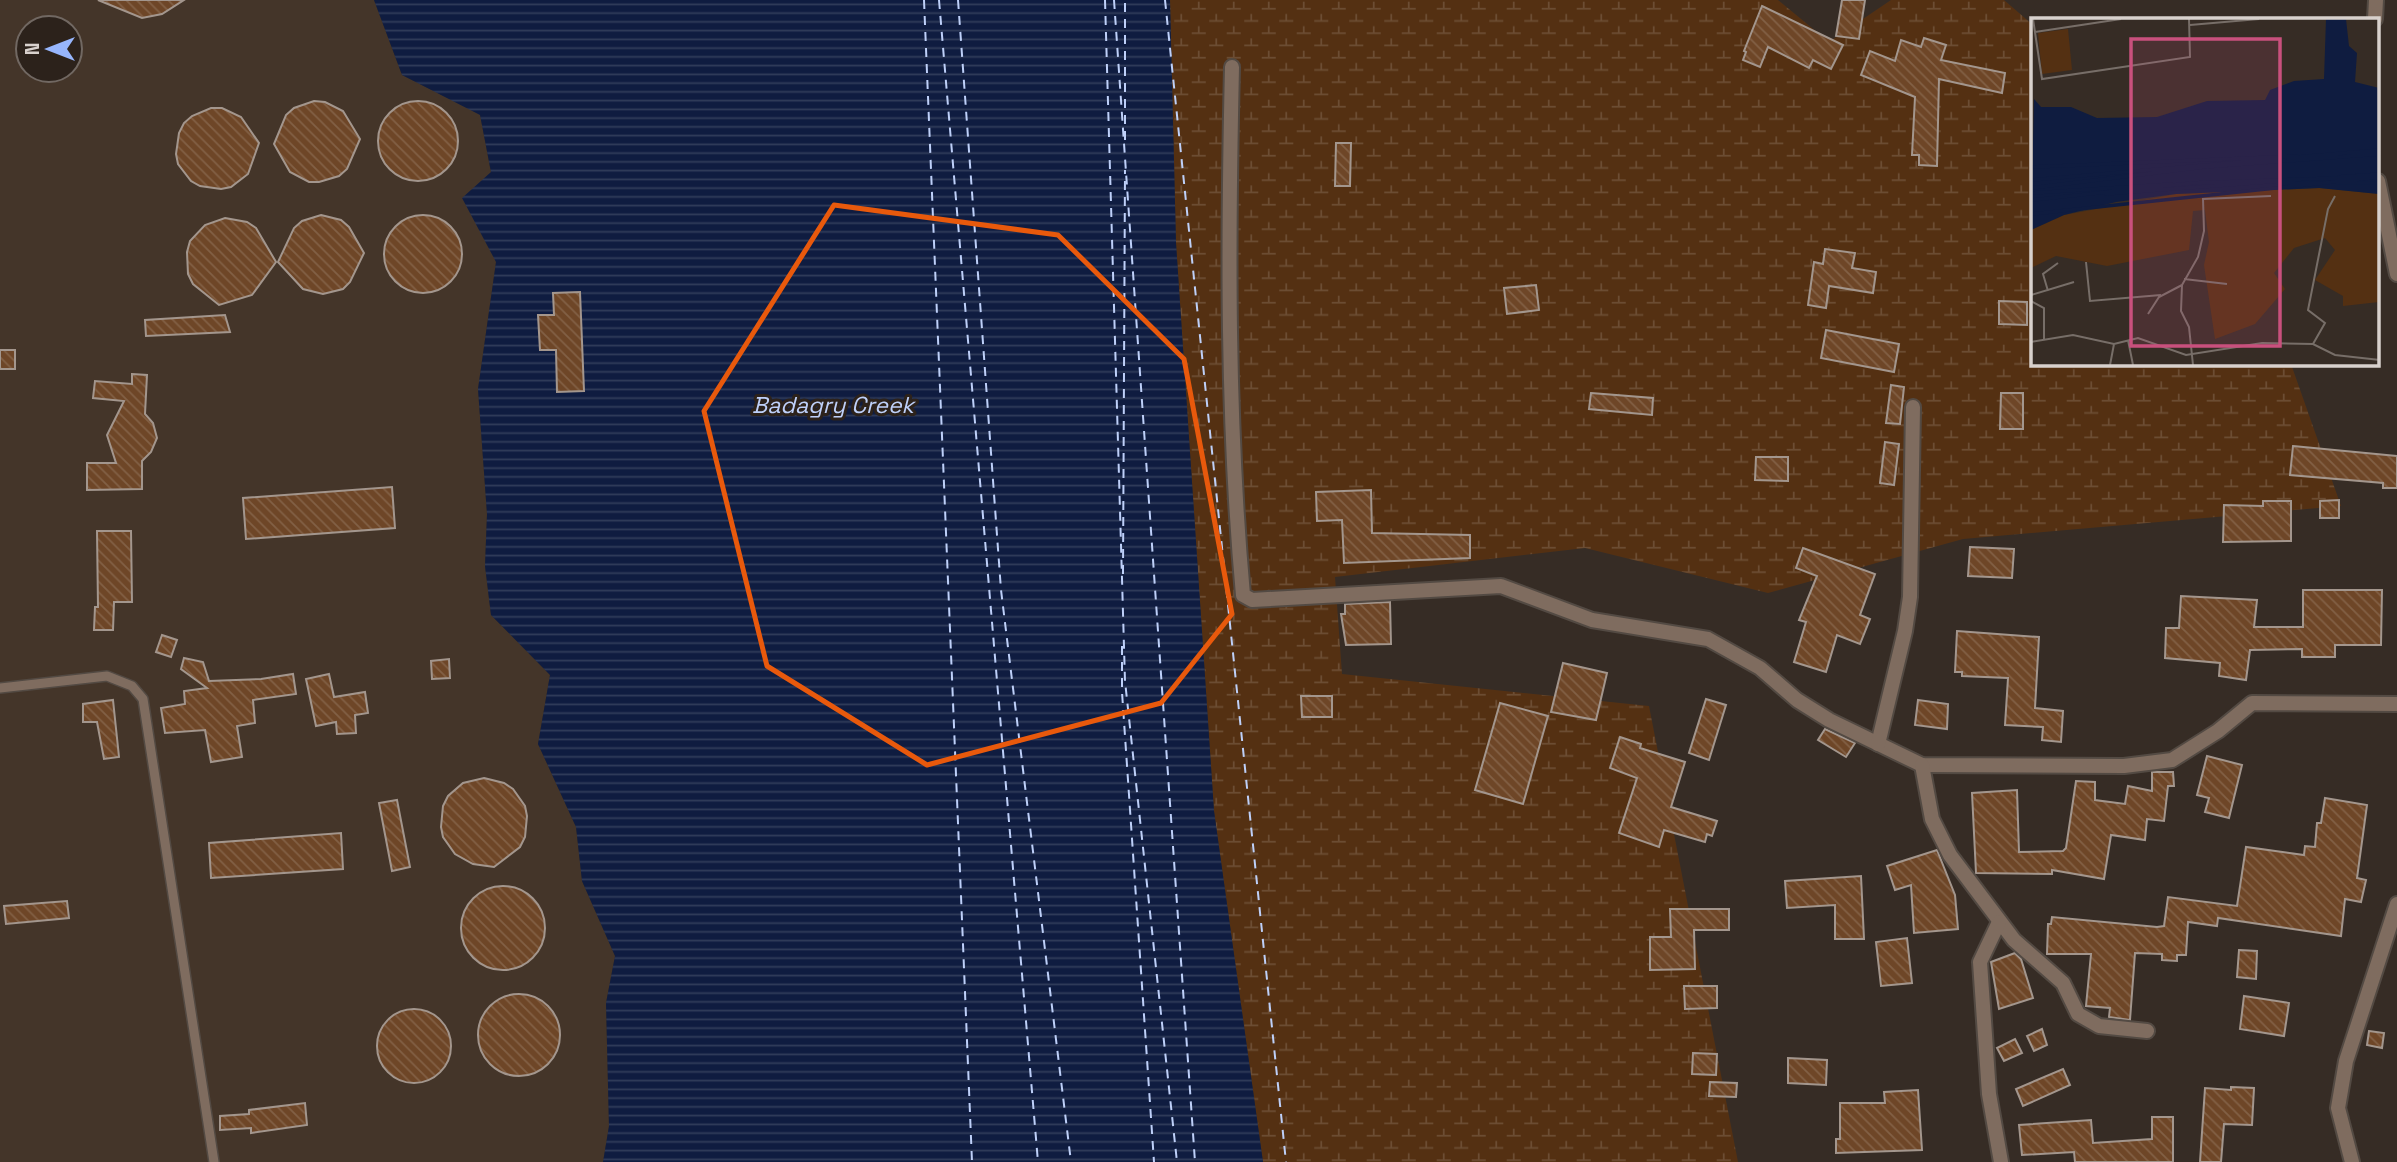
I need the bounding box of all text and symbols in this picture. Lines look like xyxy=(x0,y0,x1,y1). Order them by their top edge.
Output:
north arrow xyxy=(14,14,84,84)
inset map xyxy=(2031,18,2380,366)
text: N xyxy=(20,43,45,55)
water label: Badagry Creek xyxy=(752,390,917,420)

